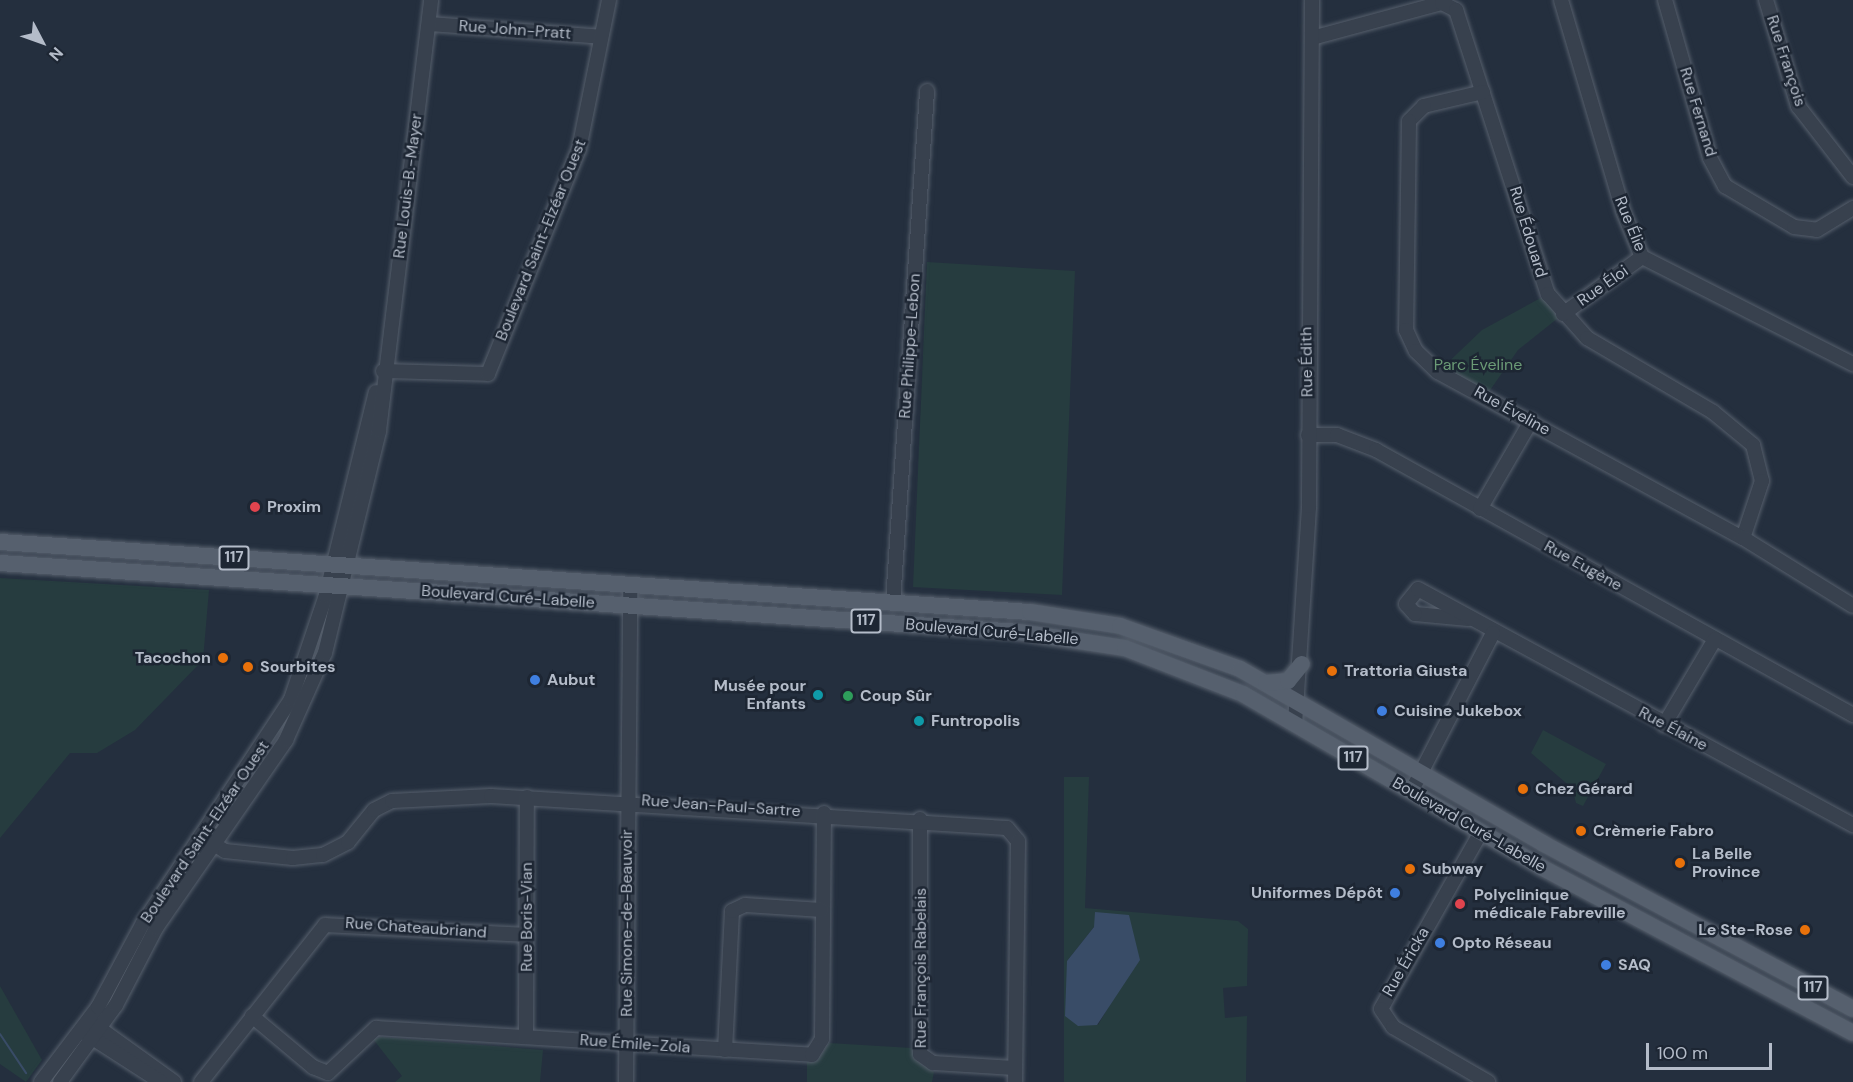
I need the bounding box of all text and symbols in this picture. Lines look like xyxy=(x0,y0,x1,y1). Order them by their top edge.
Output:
north arrow xyxy=(12,12,72,72)
street label: Rue François xyxy=(1762,13,1810,109)
street label: Rue John-Pratt xyxy=(458,16,572,44)
text: N xyxy=(44,43,68,65)
street label: Rue Fernand xyxy=(1675,65,1721,159)
street label: Rue Louis-B.-Mayer xyxy=(390,112,426,260)
street label: Boulevard Saint-Elzéar Ouest xyxy=(492,136,590,344)
street label: Rue Édouard xyxy=(1505,184,1551,280)
street label: Rue Élie xyxy=(1610,194,1650,254)
street label: Rue Éloi xyxy=(1574,262,1632,310)
street label: Rue Philippe-Lebon xyxy=(895,273,925,419)
street label: Rue Édith xyxy=(1297,327,1317,397)
park label: Parc Éveline xyxy=(1434,355,1522,375)
street label: Rue Éveline xyxy=(1471,382,1553,440)
place label: Proxim xyxy=(267,497,321,517)
marker: Proxim xyxy=(248,500,262,514)
street label: Rue Eugène xyxy=(1541,537,1625,595)
road number: 117 xyxy=(218,546,250,570)
street label: Boulevard Curé-Labelle xyxy=(421,581,595,613)
road number: 117 xyxy=(850,609,882,633)
street label: Boulevard Curé-Labelle xyxy=(905,615,1079,649)
place label: Tacochon xyxy=(135,648,211,668)
marker: Tacochon xyxy=(216,651,230,665)
place label: Sourbites xyxy=(260,657,336,677)
marker: Sourbites xyxy=(241,660,255,674)
place label: Trattoria Giusta xyxy=(1344,661,1467,681)
marker: Trattoria Giusta xyxy=(1325,664,1339,678)
place label: Aubut xyxy=(547,670,595,690)
marker: Aubut xyxy=(528,673,542,687)
place label: Musée pour Enfants xyxy=(714,676,806,714)
place label: Coup Sûr xyxy=(860,686,932,706)
marker: Musée pour Enfants xyxy=(811,688,825,702)
marker: Coup Sûr xyxy=(841,689,855,703)
place label: Cuisine Jukebox xyxy=(1394,701,1522,721)
street label: Rue Élaine xyxy=(1635,703,1711,755)
marker: Cuisine Jukebox xyxy=(1375,704,1389,718)
place label: Funtropolis xyxy=(931,711,1020,731)
marker: Funtropolis xyxy=(912,714,926,728)
street label: Boulevard Saint-Elzéar Ouest xyxy=(137,737,273,927)
road number: 117 xyxy=(1336,746,1370,770)
street label: Boulevard Curé-Labelle xyxy=(1389,773,1549,877)
place label: Chez Gérard xyxy=(1535,779,1633,799)
marker: Chez Gérard xyxy=(1516,782,1530,796)
street label: Rue Jean-Paul-Sartre xyxy=(641,791,801,821)
place label: Crèmerie Fabro xyxy=(1593,821,1714,841)
marker: Crèmerie Fabro xyxy=(1574,824,1588,838)
street label: Rue Simone-de-Beauvoir xyxy=(617,829,637,1017)
place label: La Belle Province xyxy=(1692,844,1760,882)
marker: La Belle Province xyxy=(1673,856,1687,870)
place label: Subway xyxy=(1422,859,1483,879)
street label: Rue Boris-Vian xyxy=(517,862,537,972)
marker: Subway xyxy=(1403,862,1417,876)
place label: Uniformes Dépôt xyxy=(1251,883,1383,903)
place label: Polyclinique médicale Fabreville xyxy=(1474,885,1626,923)
marker: Uniformes Dépôt xyxy=(1388,886,1402,900)
street label: Rue François Rabelais xyxy=(911,888,931,1048)
marker: Polyclinique médicale Fabreville xyxy=(1451,895,1469,913)
street label: Rue Chateaubriand xyxy=(345,913,487,943)
place label: Le Ste-Rose xyxy=(1698,920,1793,940)
marker: Le Ste-Rose xyxy=(1798,923,1812,937)
street label: Rue Éricka xyxy=(1379,924,1433,1000)
place label: Opto Réseau xyxy=(1452,933,1552,953)
marker: Opto Réseau xyxy=(1433,936,1447,950)
place label: SAQ xyxy=(1618,955,1651,975)
marker: SAQ xyxy=(1599,958,1613,972)
road number: 117 xyxy=(1796,976,1830,1000)
street label: Rue Émile-Zola xyxy=(579,1031,691,1057)
scale bar xyxy=(1649,1031,1775,1069)
text: 100 m xyxy=(1657,1041,1708,1065)

